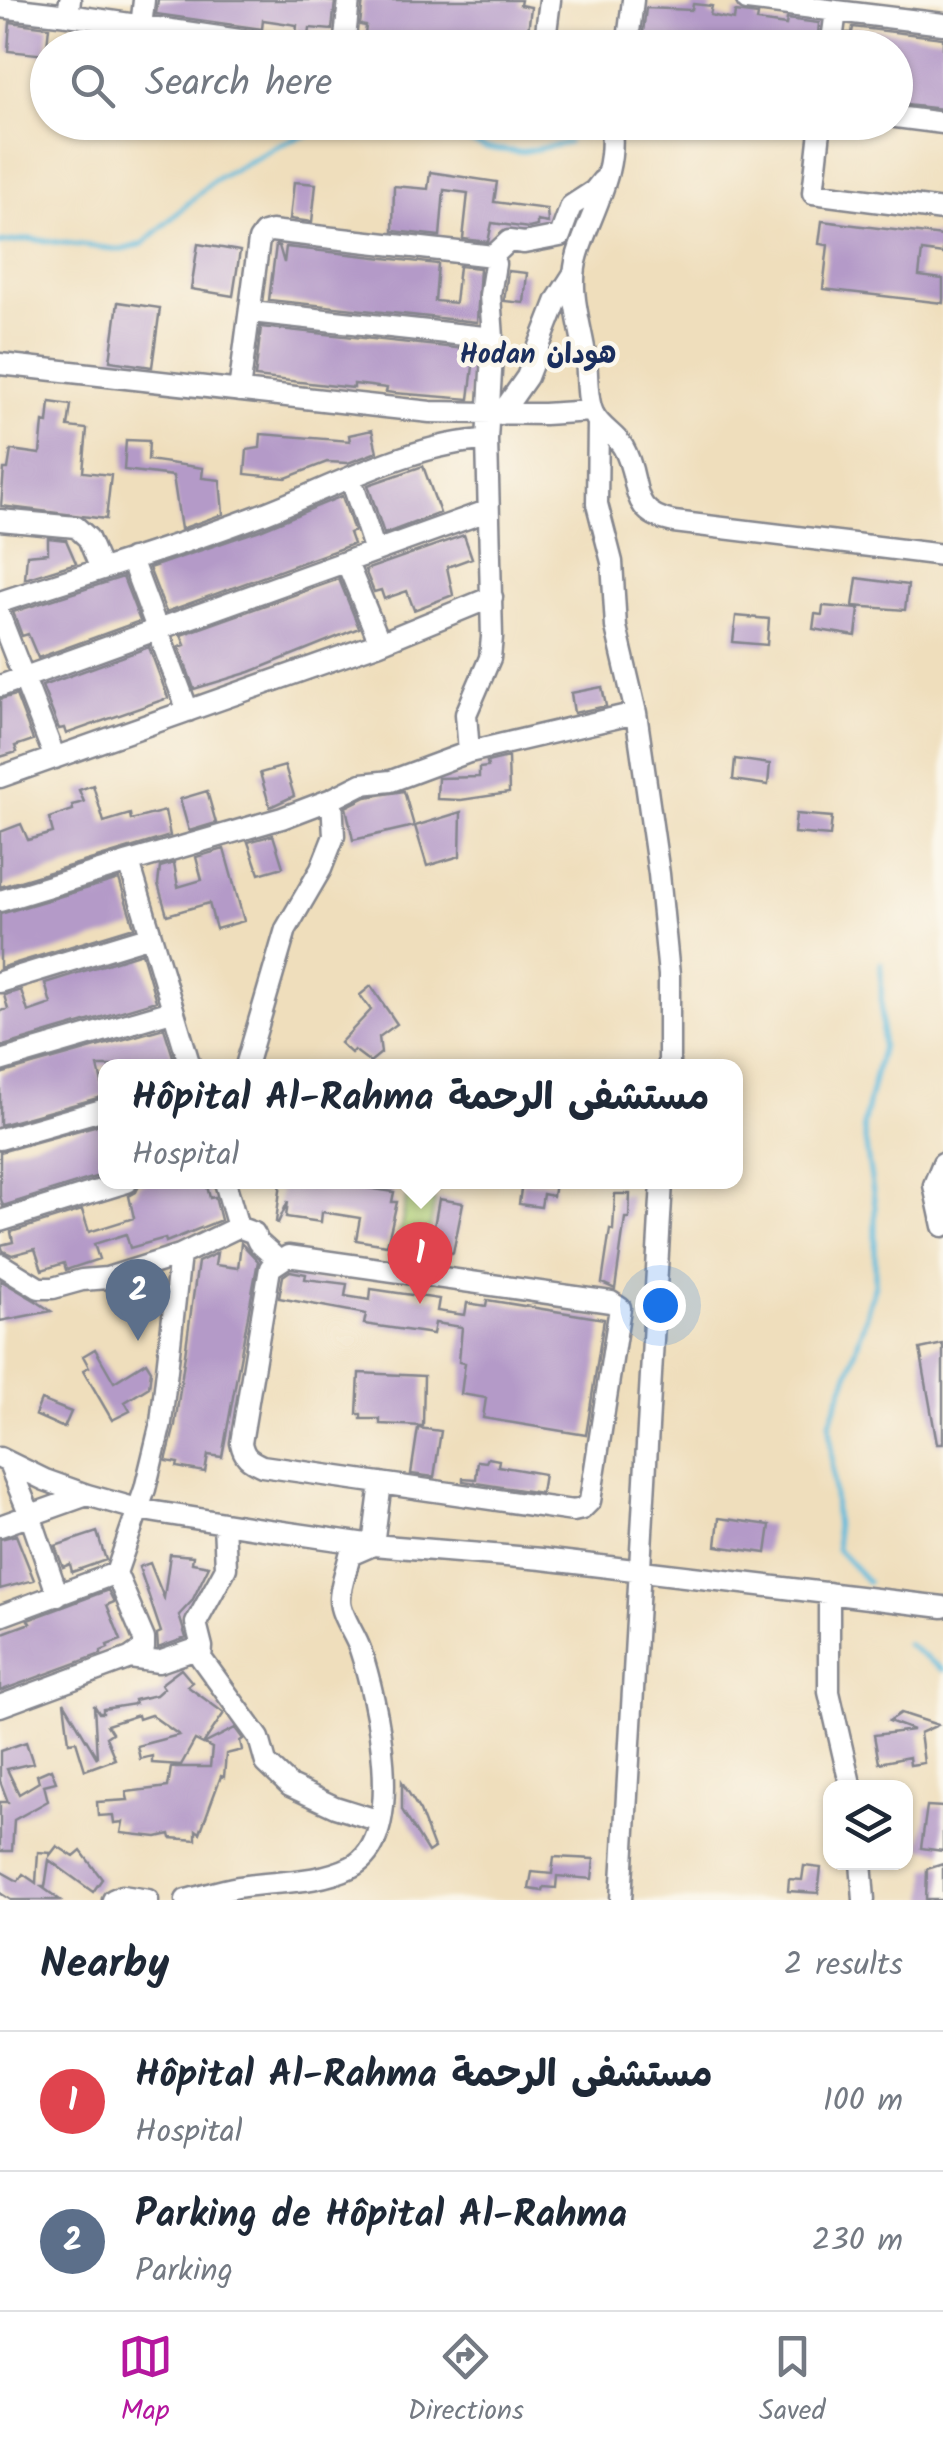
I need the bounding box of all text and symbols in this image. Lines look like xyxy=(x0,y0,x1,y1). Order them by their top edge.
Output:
search box xyxy=(30,30,913,140)
text: Search here xyxy=(145,55,332,115)
icon: search xyxy=(65,58,120,113)
district label: Hodan هودان xyxy=(460,333,616,378)
popup xyxy=(98,1059,743,1189)
text: Hôpital Al-Rahma مستشفى الرحمة xyxy=(132,1069,709,1129)
text: Hospital xyxy=(132,1130,239,1181)
pin: 1 xyxy=(388,1222,452,1304)
pin: 2 xyxy=(106,1258,170,1341)
your location xyxy=(635,1280,686,1331)
map controls xyxy=(823,1780,913,1870)
button: layers xyxy=(823,1780,913,1870)
text: Nearby xyxy=(40,1932,169,1999)
text: 2 results xyxy=(784,1940,903,1991)
text: Hôpital Al-Rahma مستشفى الرحمة xyxy=(135,2046,713,2106)
text: 1 xyxy=(68,2076,77,2127)
text: 100 m xyxy=(823,2076,903,2127)
text: Hospital xyxy=(135,2107,243,2158)
text: Parking de Hôpital Al-Rahma xyxy=(135,2186,627,2246)
text: 2 xyxy=(63,2216,82,2267)
text: 230 m xyxy=(812,2216,903,2267)
text: Parking xyxy=(135,2246,233,2297)
tab: Map xyxy=(118,2329,173,2434)
tab: Directions xyxy=(408,2329,524,2434)
tab: Saved xyxy=(759,2329,825,2434)

